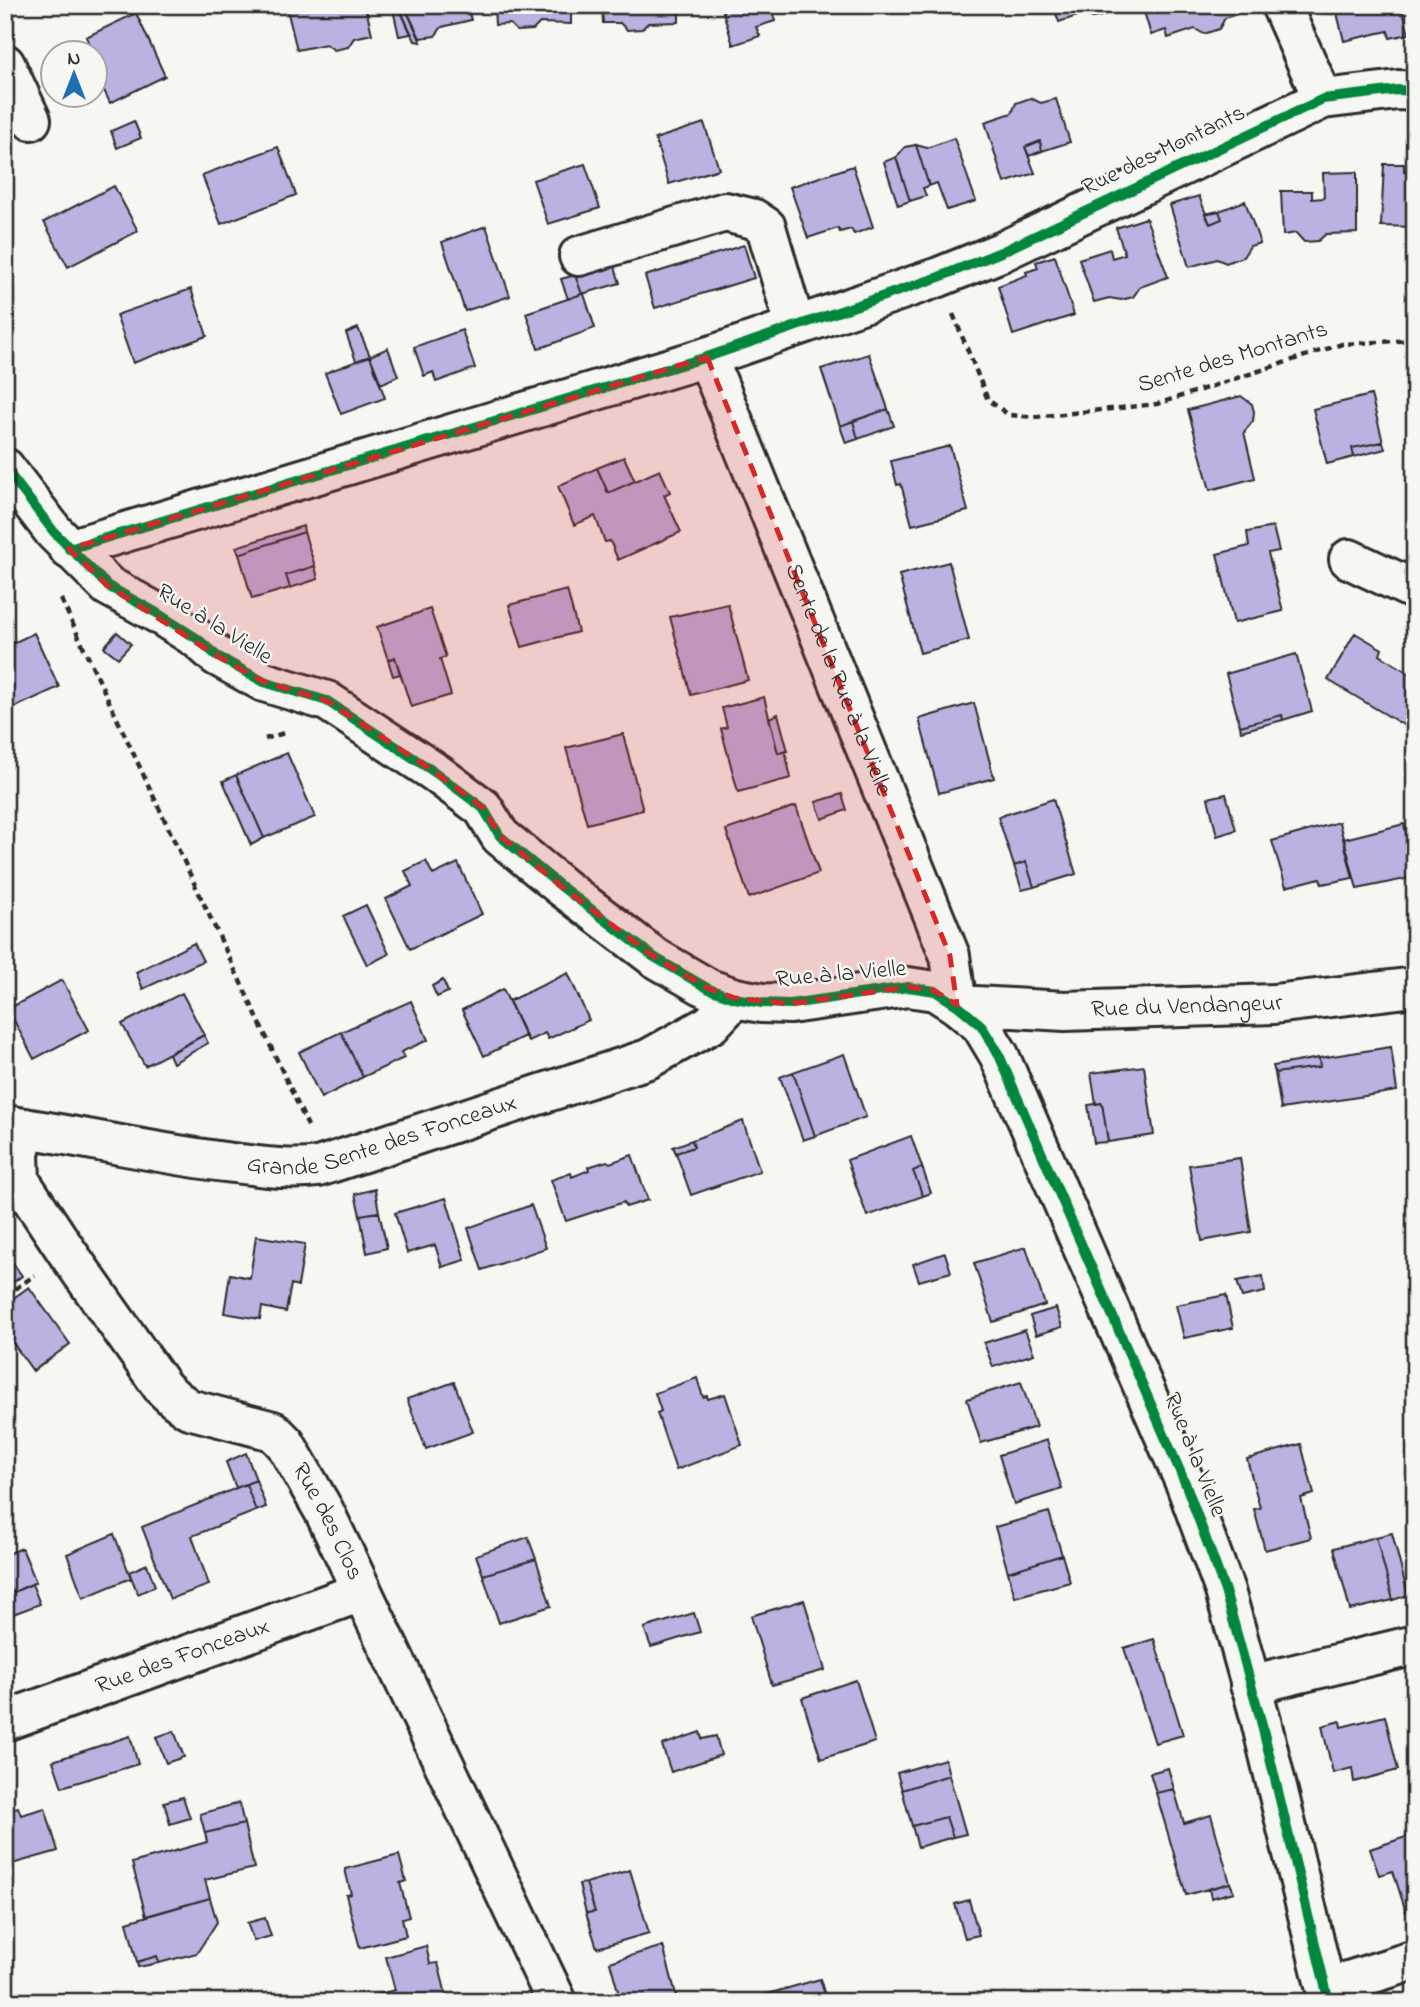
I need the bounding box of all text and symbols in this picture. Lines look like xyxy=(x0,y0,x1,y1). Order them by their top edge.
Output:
north arrow xyxy=(38,38,108,108)
text: N xyxy=(68,46,81,73)
street label: Rue des Montants xyxy=(1076,96,1252,206)
street label: Sente des Montants xyxy=(1134,312,1332,404)
street label: Sente de la Rue à la Vielle xyxy=(775,558,901,801)
street label: Rue à la Vielle xyxy=(149,575,279,675)
street label: Rue à la Vielle xyxy=(774,952,908,998)
street label: Rue du Vendangeur xyxy=(1090,986,1285,1028)
street label: Grande Sente des Fonceaux xyxy=(245,1086,521,1186)
street label: Rue à la Vielle xyxy=(1153,1388,1235,1523)
street label: Rue des Clos xyxy=(282,1456,372,1586)
street label: Rue des Fonceaux xyxy=(91,1609,275,1704)

